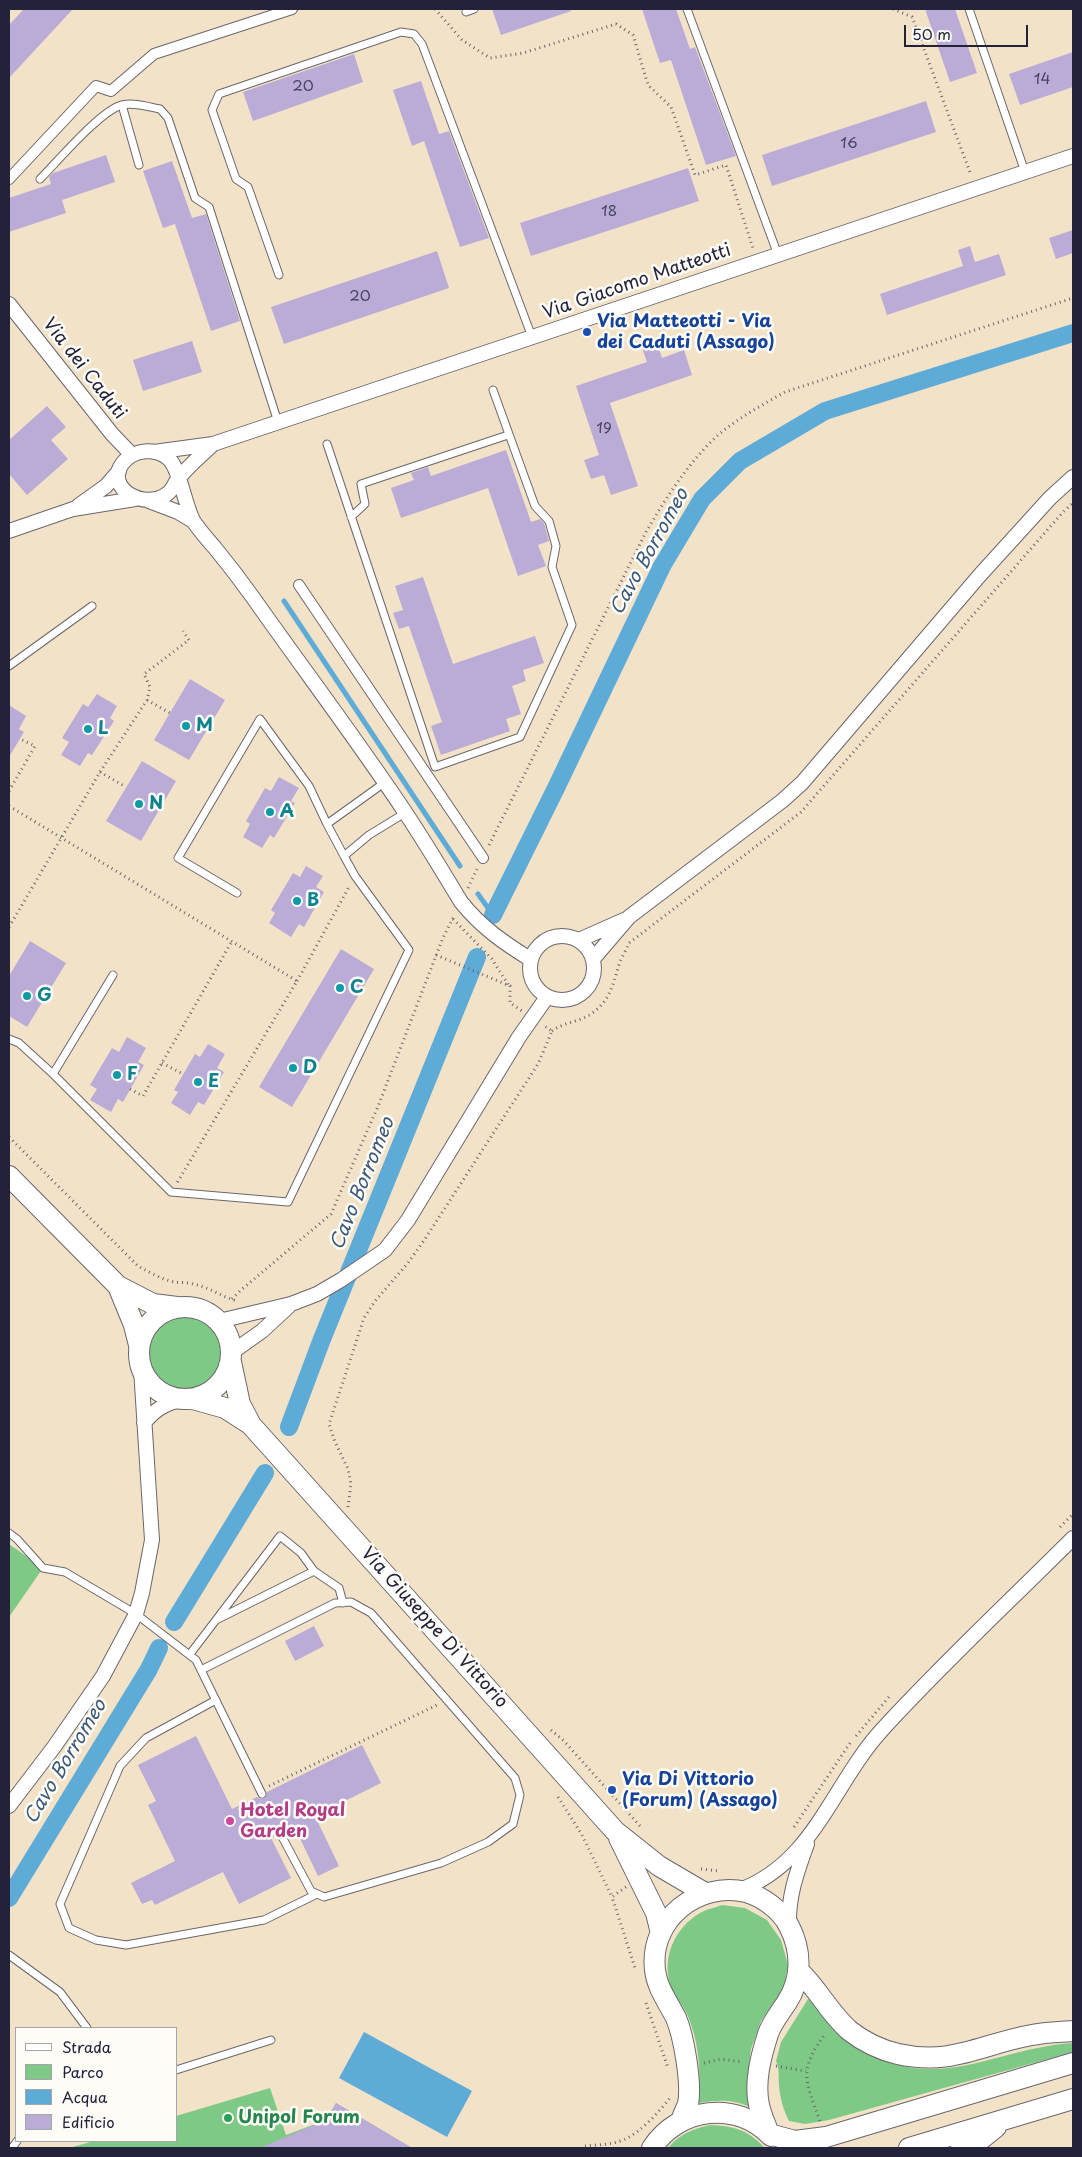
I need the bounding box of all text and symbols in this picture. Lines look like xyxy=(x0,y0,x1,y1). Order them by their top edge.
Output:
scale bar xyxy=(907,15,1031,47)
text: 50 m xyxy=(912,22,951,45)
house number: 14 xyxy=(1034,71,1050,89)
house number: 20 xyxy=(292,78,314,96)
house number: 16 xyxy=(840,135,858,153)
house number: 18 xyxy=(601,203,617,221)
street label: Via Giacomo Matteotti xyxy=(540,240,734,324)
house number: 20 xyxy=(349,288,371,306)
place label: Via Matteotti - Via dei Caduti (Assago) xyxy=(597,311,775,354)
street label: Via dei Caduti xyxy=(38,314,130,424)
marker: Via Matteotti - Via dei Caduti (Assago) xyxy=(581,326,593,338)
house number: 19 xyxy=(596,420,612,438)
water label: Cavo Borromeo xyxy=(606,485,694,619)
place label: M xyxy=(196,715,213,737)
place label: L xyxy=(98,718,109,740)
marker: M xyxy=(180,720,192,732)
marker: L xyxy=(82,723,94,735)
place label: N xyxy=(149,793,163,815)
marker: N xyxy=(133,798,145,810)
place label: A xyxy=(280,801,294,823)
marker: A xyxy=(264,806,276,818)
place label: B xyxy=(307,890,319,912)
marker: B xyxy=(291,895,303,907)
place label: C xyxy=(350,977,364,999)
marker: C xyxy=(334,982,346,994)
place label: G xyxy=(37,985,52,1007)
marker: G xyxy=(21,990,33,1002)
place label: D xyxy=(303,1057,317,1079)
marker: D xyxy=(287,1062,299,1074)
place label: F xyxy=(127,1064,138,1086)
marker: F xyxy=(111,1069,123,1081)
place label: E xyxy=(208,1071,219,1093)
marker: E xyxy=(192,1076,204,1088)
water label: Cavo Borromeo xyxy=(326,1115,400,1253)
street label: Via Giuseppe Di Vittorio xyxy=(356,1543,512,1713)
water label: Cavo Borromeo xyxy=(20,1696,112,1828)
place label: Via Di Vittorio (Forum) (Assago) xyxy=(622,1769,778,1812)
marker: Via Di Vittorio (Forum) (Assago) xyxy=(606,1784,618,1796)
place label: Hotel Royal Garden xyxy=(240,1800,345,1842)
marker: Hotel Royal Garden xyxy=(224,1815,236,1827)
legend xyxy=(15,2027,178,2142)
text: Strada xyxy=(62,2035,111,2058)
text: Parco xyxy=(62,2060,104,2083)
text: Acqua xyxy=(62,2085,107,2108)
place label: Unipol Forum xyxy=(238,2107,360,2129)
text: Edificio xyxy=(62,2110,115,2133)
marker: Unipol Forum xyxy=(222,2112,234,2124)

